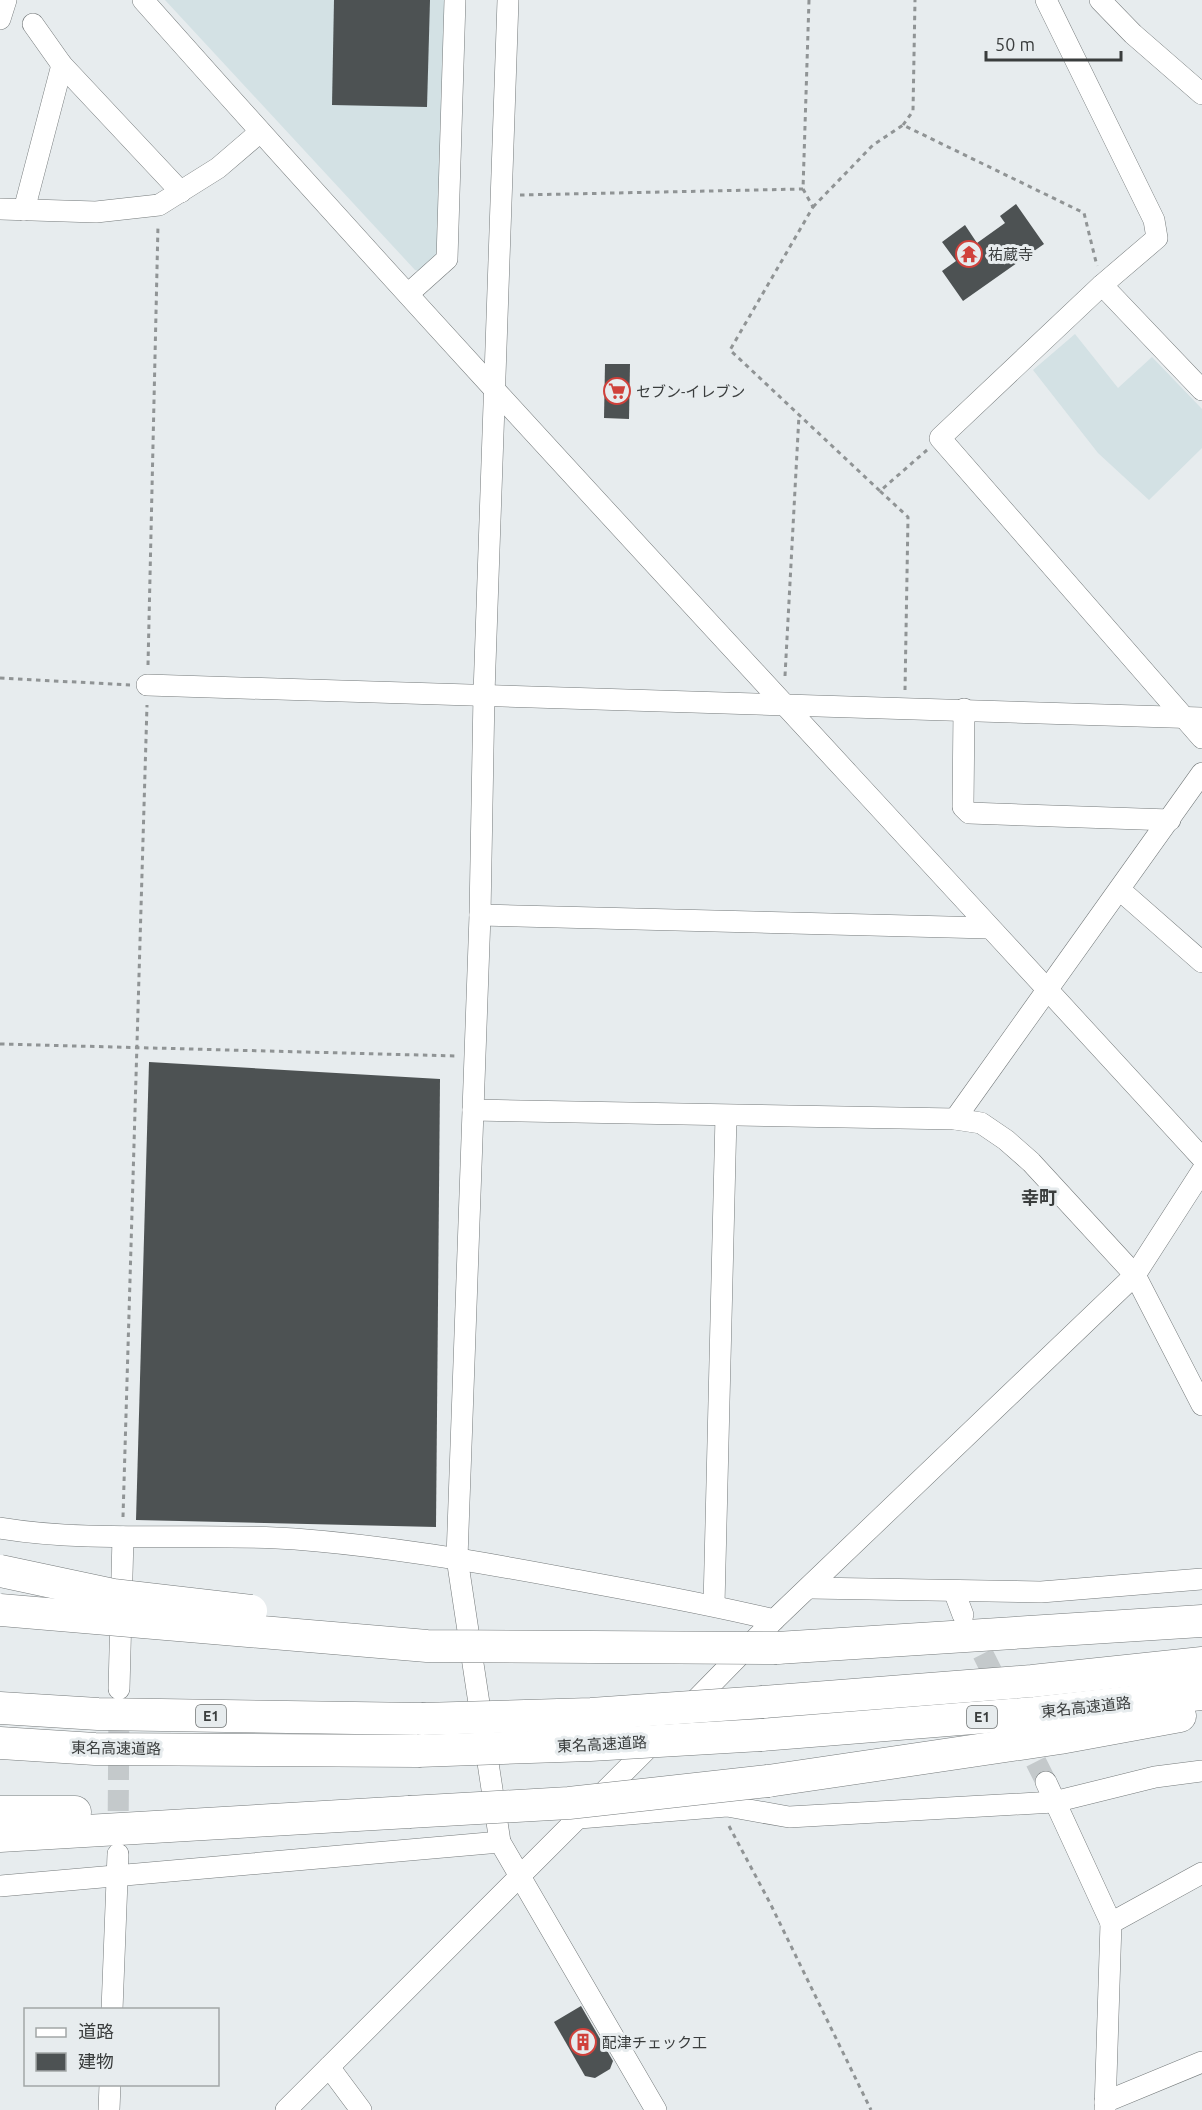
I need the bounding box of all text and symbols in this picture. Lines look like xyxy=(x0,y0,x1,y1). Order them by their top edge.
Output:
scale bar xyxy=(986,24,1121,62)
text: 50 m xyxy=(995,34,1035,54)
temple icon: 祐蔵寺 xyxy=(954,239,984,269)
place label: 祐蔵寺 xyxy=(988,246,1033,263)
supermarket icon: セブン-イレブン xyxy=(602,376,632,406)
place label: セブン-イレブン xyxy=(636,383,745,400)
district label: 幸町 xyxy=(1021,1187,1057,1207)
street label: 東名高速道路 xyxy=(1040,1694,1132,1720)
road number: E1 xyxy=(196,1705,226,1727)
road number: E1 xyxy=(967,1706,997,1728)
street label: 東名高速道路 xyxy=(557,1733,647,1755)
street label: 東名高速道路 xyxy=(71,1739,161,1757)
legend xyxy=(24,2008,219,2086)
text: 道路 xyxy=(78,2021,114,2041)
building icon: 配津チェック工 xyxy=(568,2027,598,2057)
place label: 配津チェック工 xyxy=(602,2034,707,2051)
text: 建物 xyxy=(78,2051,114,2071)

